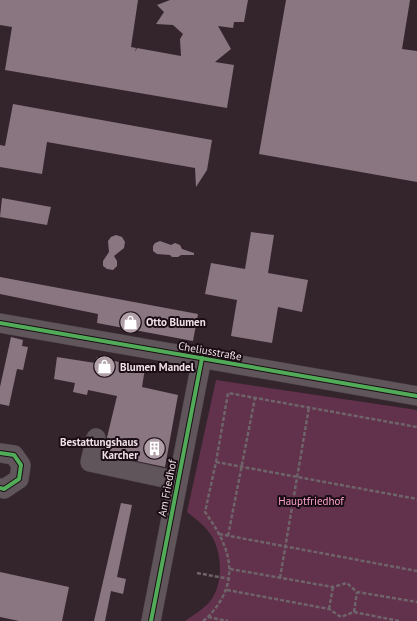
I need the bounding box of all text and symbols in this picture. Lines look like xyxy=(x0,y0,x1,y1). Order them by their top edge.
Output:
shop icon: Otto Blumen xyxy=(117,309,143,335)
place label: Otto Blumen xyxy=(146,315,206,329)
street label: Cheliusstraße xyxy=(177,339,243,364)
shop icon: Blumen Mandel xyxy=(91,354,117,380)
place label: Blumen Mandel xyxy=(120,360,195,374)
place label: Bestattungshaus Karcher xyxy=(60,435,138,462)
building icon: Bestattungshaus Karcher xyxy=(141,435,167,461)
street label: Am Friedhof xyxy=(155,458,179,518)
park label: Hauptfriedhof xyxy=(278,494,344,508)

